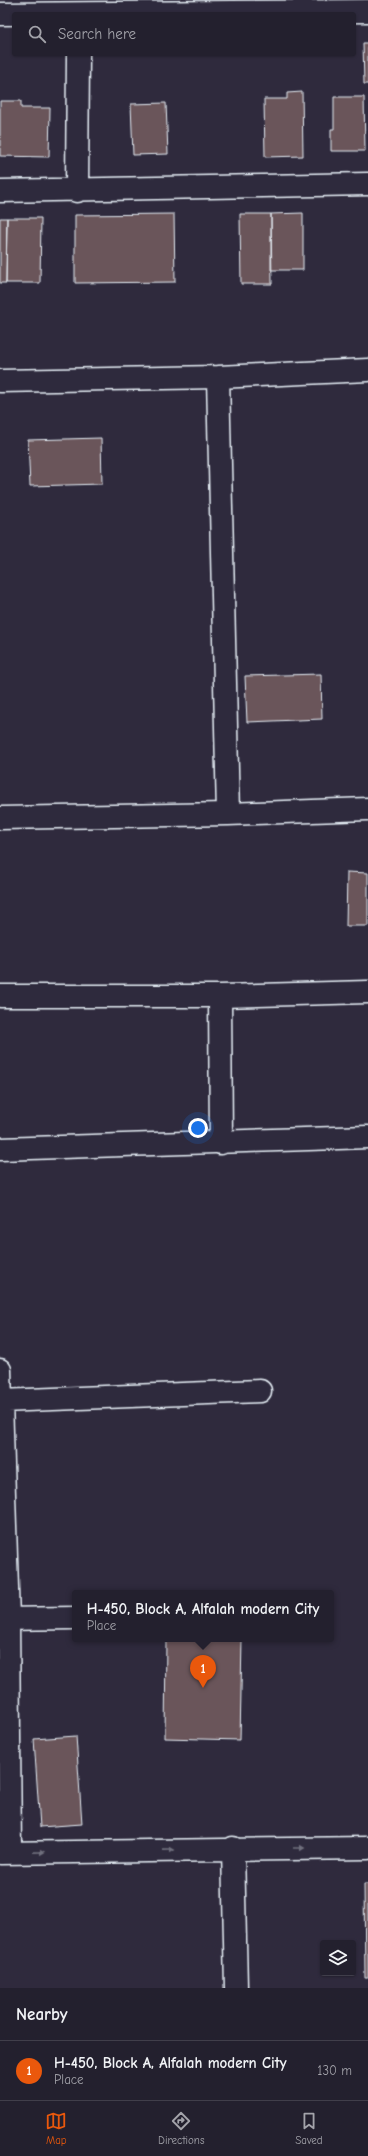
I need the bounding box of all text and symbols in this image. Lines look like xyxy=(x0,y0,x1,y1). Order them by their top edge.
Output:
search box xyxy=(12,12,356,56)
icon: search xyxy=(26,23,48,45)
text: Search here xyxy=(58,25,136,43)
your location xyxy=(188,1118,208,1138)
popup xyxy=(72,1590,334,1642)
text: H-450, Block A, Alfalah modern City xyxy=(87,1600,319,1618)
text: Place xyxy=(87,1618,116,1633)
pin: 1 xyxy=(190,1655,216,1688)
one-way arrow xyxy=(293,1845,306,1851)
one-way arrow xyxy=(163,1847,176,1853)
one-way arrow xyxy=(33,1849,46,1855)
map controls xyxy=(320,1940,356,1976)
button: layers xyxy=(320,1940,356,1976)
text: Nearby xyxy=(16,2005,67,2024)
text: H-450, Block A, Alfalah modern City xyxy=(54,2054,287,2072)
text: 1 xyxy=(26,2063,32,2078)
text: 130 m xyxy=(317,2063,352,2078)
text: Place xyxy=(54,2072,84,2087)
tab: Map xyxy=(45,2110,67,2147)
tab: Directions xyxy=(158,2110,205,2147)
tab: Saved xyxy=(295,2110,323,2147)

